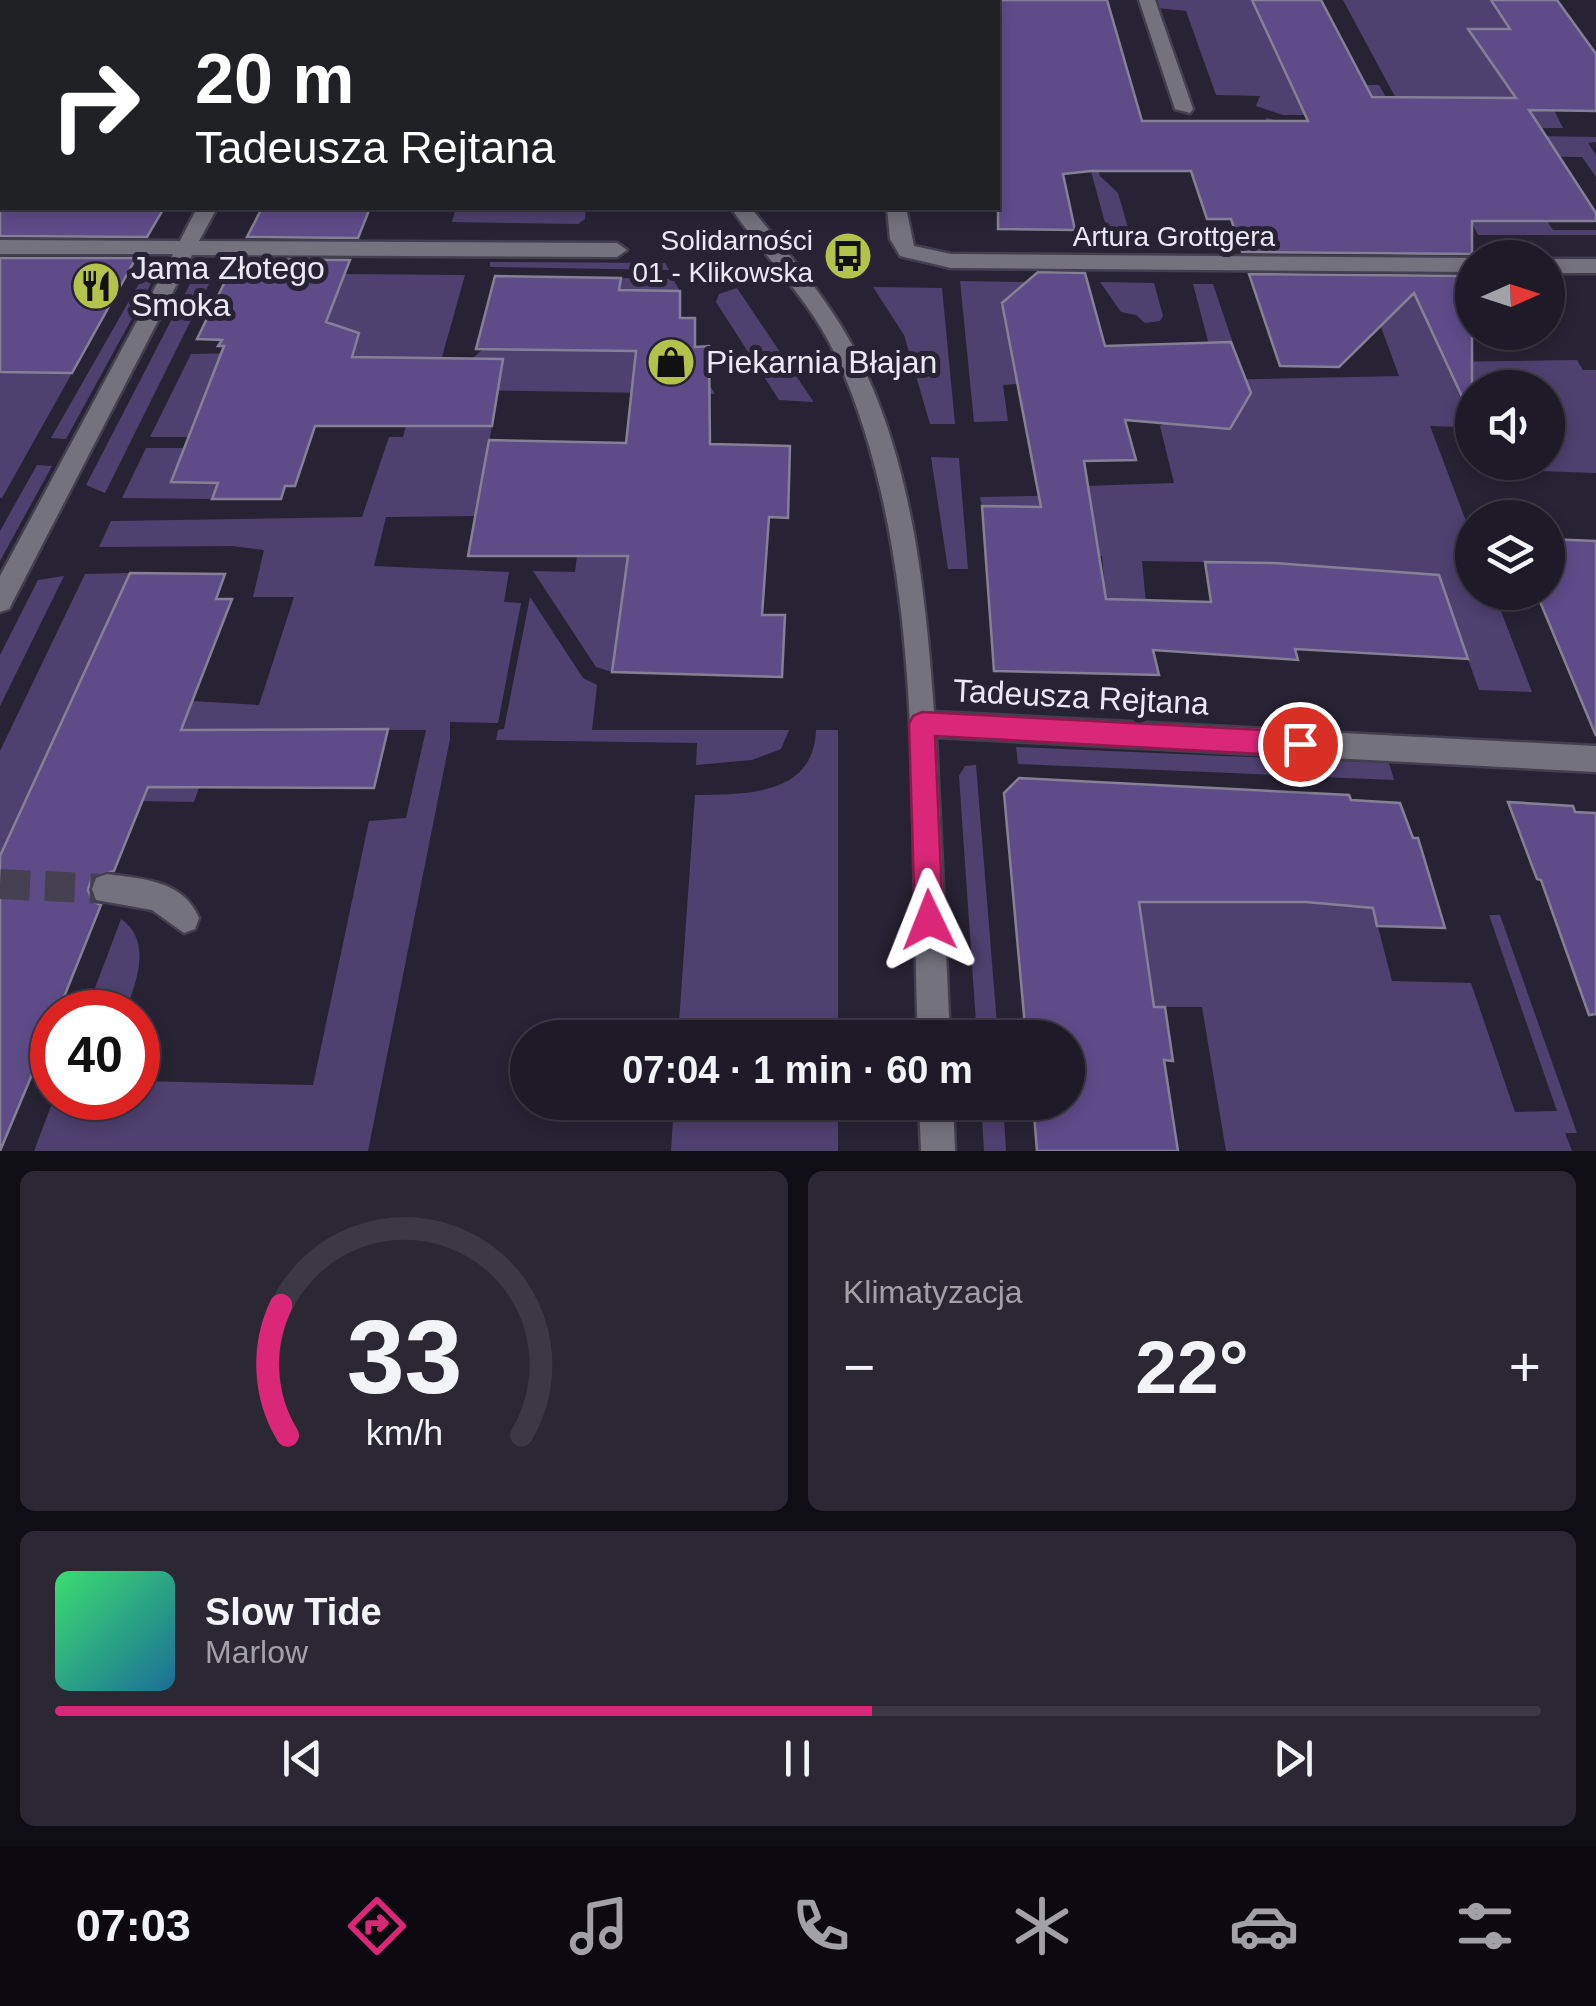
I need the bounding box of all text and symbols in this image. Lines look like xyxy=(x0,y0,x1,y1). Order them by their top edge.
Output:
icon: right xyxy=(30,40,160,170)
text: 20 m xyxy=(195,40,355,118)
text: Tadeusza Rejtana xyxy=(195,122,555,173)
street label: Artura Grottgera xyxy=(1073,221,1276,252)
place label: Solidarności 01 - Klikowska xyxy=(632,225,813,288)
bus stop icon: Solidarności 01 - Klikowska xyxy=(822,230,874,282)
north arrow xyxy=(1455,240,1565,350)
map controls xyxy=(1455,240,1565,610)
place label: Jama Złotego Smoka xyxy=(131,250,325,323)
restaurant icon: Jama Złotego Smoka xyxy=(70,260,122,312)
shop icon: Piekarnia Błajan xyxy=(645,336,697,388)
place label: Piekarnia Błajan xyxy=(706,344,937,380)
button: sound xyxy=(1455,370,1565,480)
button: layers xyxy=(1455,500,1565,610)
street label: Tadeusza Rejtana xyxy=(952,672,1210,722)
pin xyxy=(1258,702,1343,787)
icon: arrive xyxy=(1273,717,1328,772)
position arrow xyxy=(877,868,981,972)
speed limit sign: 40 xyxy=(30,990,160,1120)
text: 07:04 · 1 min · 60 m xyxy=(622,1049,973,1091)
text: Klimatyzacja xyxy=(843,1274,1023,1310)
text: 33 xyxy=(346,1299,462,1415)
text: 22° xyxy=(1135,1325,1249,1409)
text: − xyxy=(843,1336,875,1398)
text: + xyxy=(1509,1336,1541,1398)
text: km/h xyxy=(365,1413,443,1453)
text: Slow Tide xyxy=(205,1591,382,1633)
text: Marlow xyxy=(205,1634,308,1670)
icon: previous xyxy=(275,1731,330,1786)
icon: pause xyxy=(770,1731,825,1786)
icon: next xyxy=(1266,1731,1321,1786)
icon: directions xyxy=(342,1891,412,1961)
icon: music xyxy=(564,1891,634,1961)
icon: phone xyxy=(786,1891,856,1961)
icon: climate xyxy=(1007,1891,1077,1961)
icon: car xyxy=(1229,1891,1299,1961)
icon: filters xyxy=(1450,1891,1520,1961)
text: 07:03 xyxy=(76,1900,191,1951)

